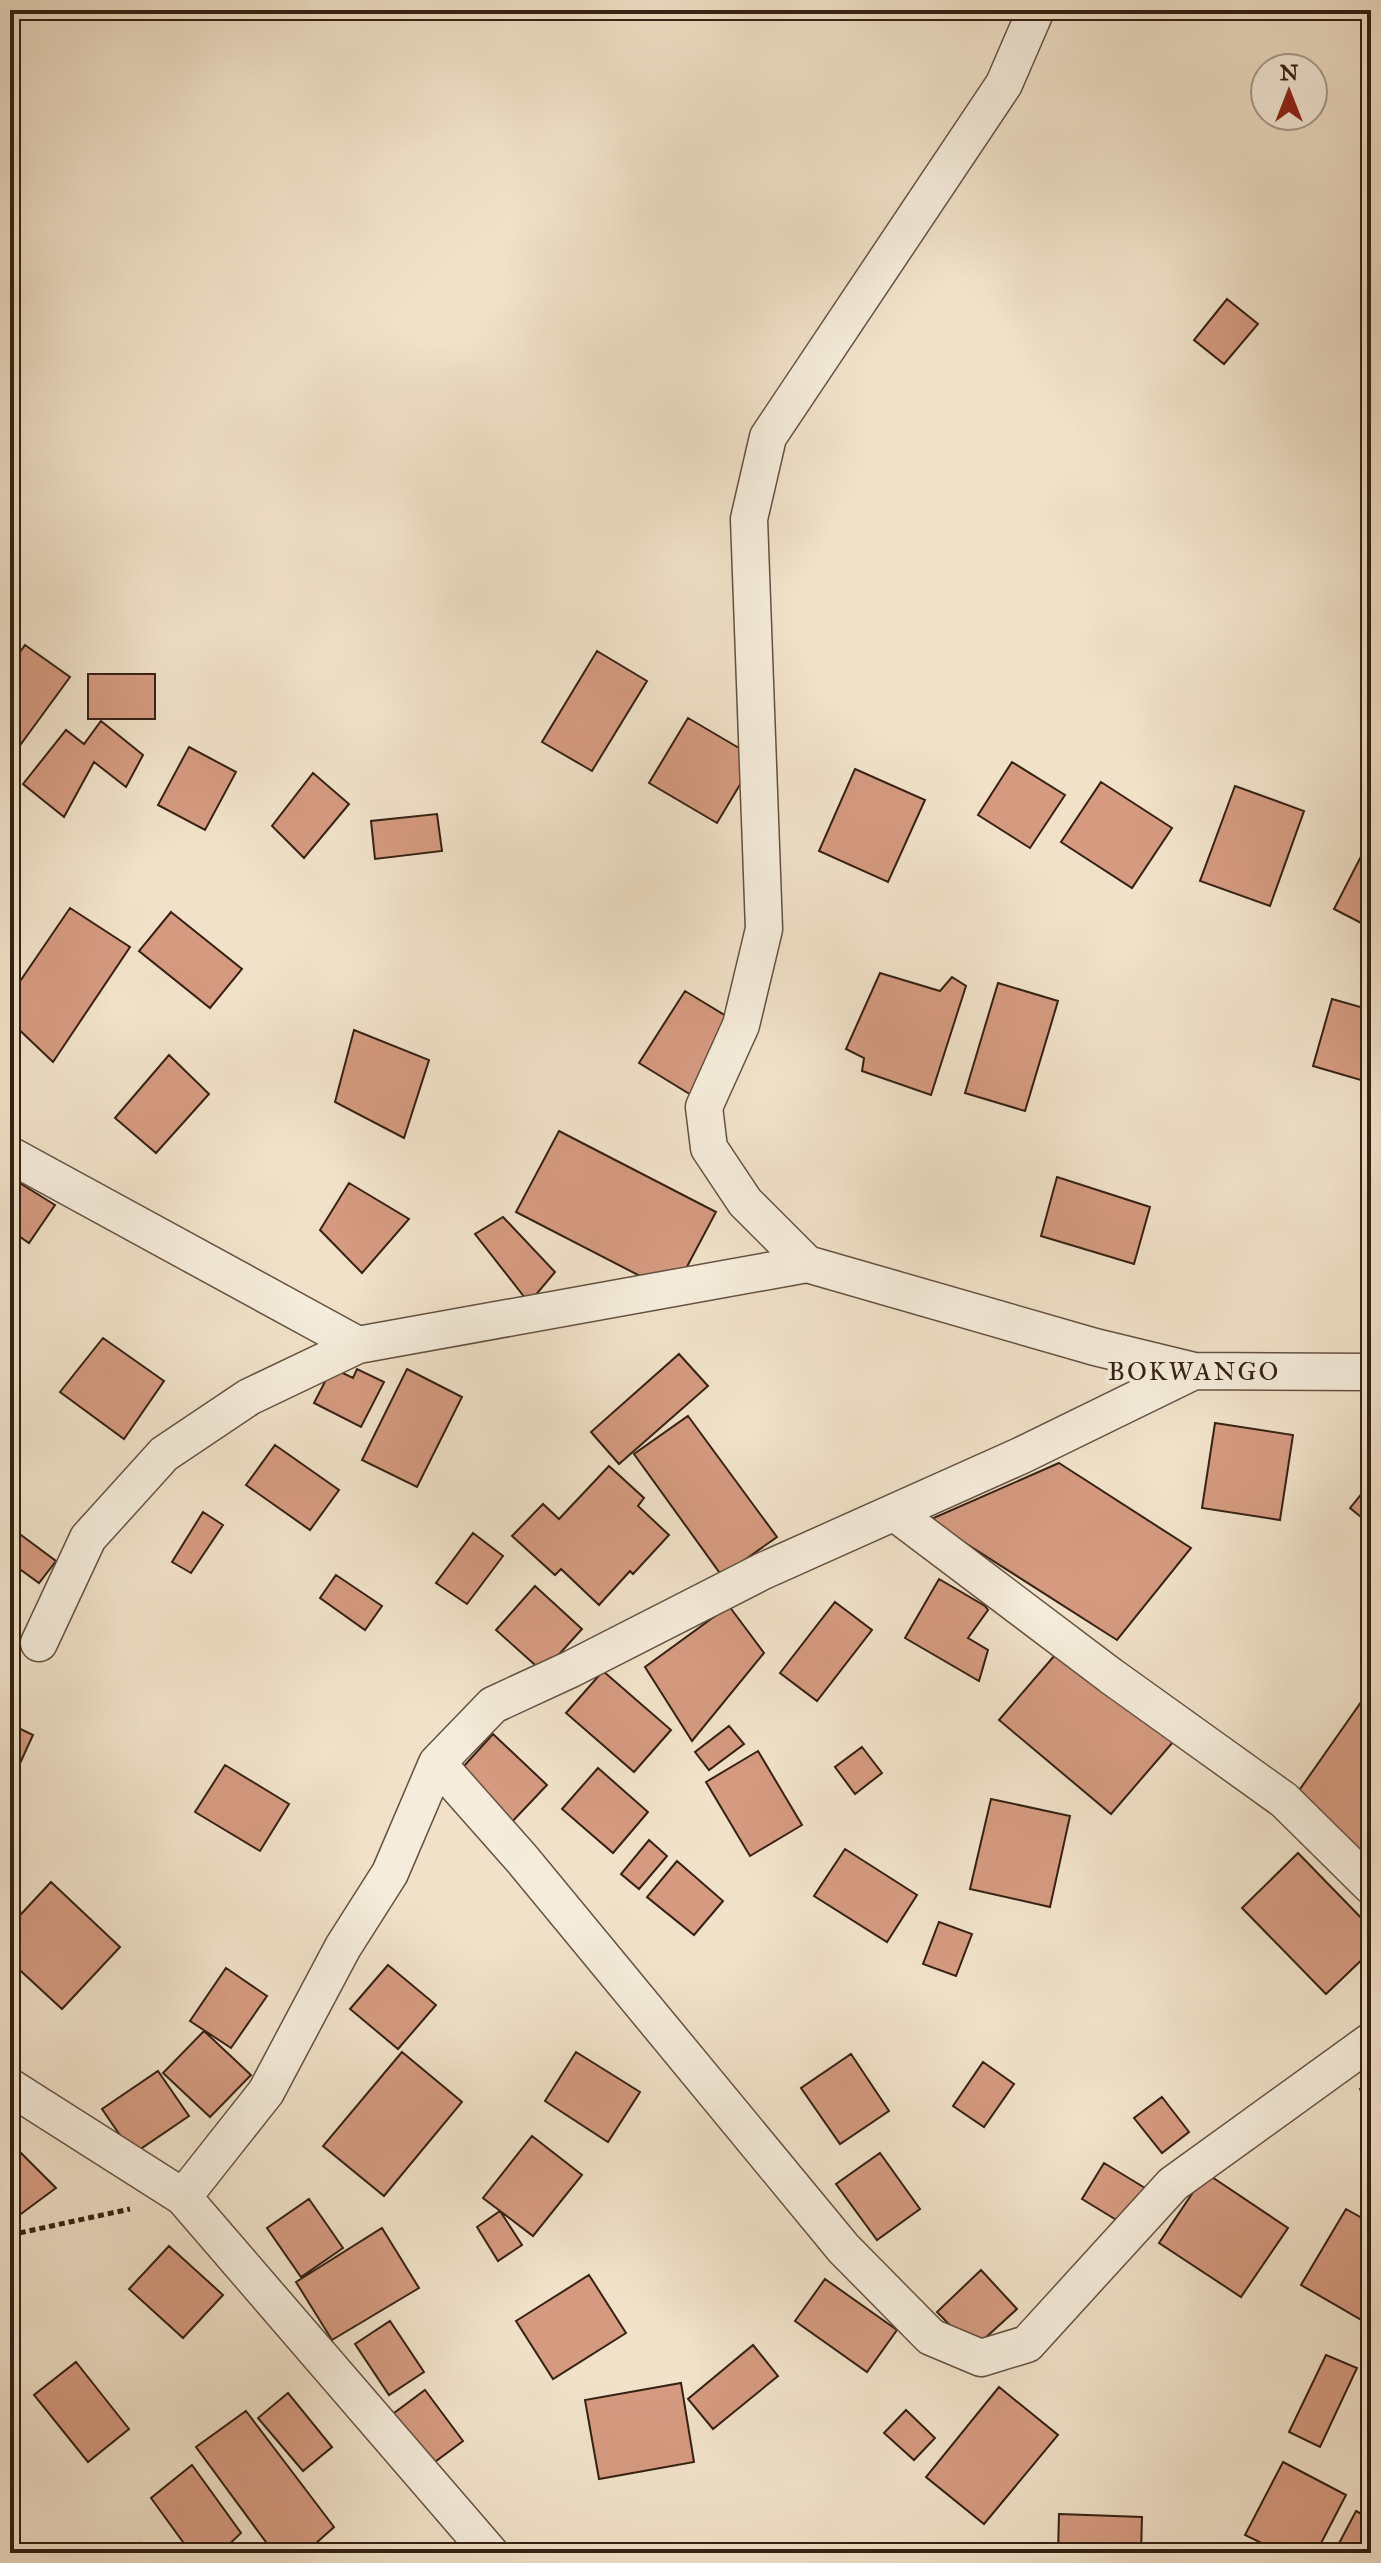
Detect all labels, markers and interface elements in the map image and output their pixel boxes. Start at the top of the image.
north arrow [1249,52,1329,132]
text: N [1280,59,1299,86]
district label: BOKWANGO [1108,1355,1280,1387]

